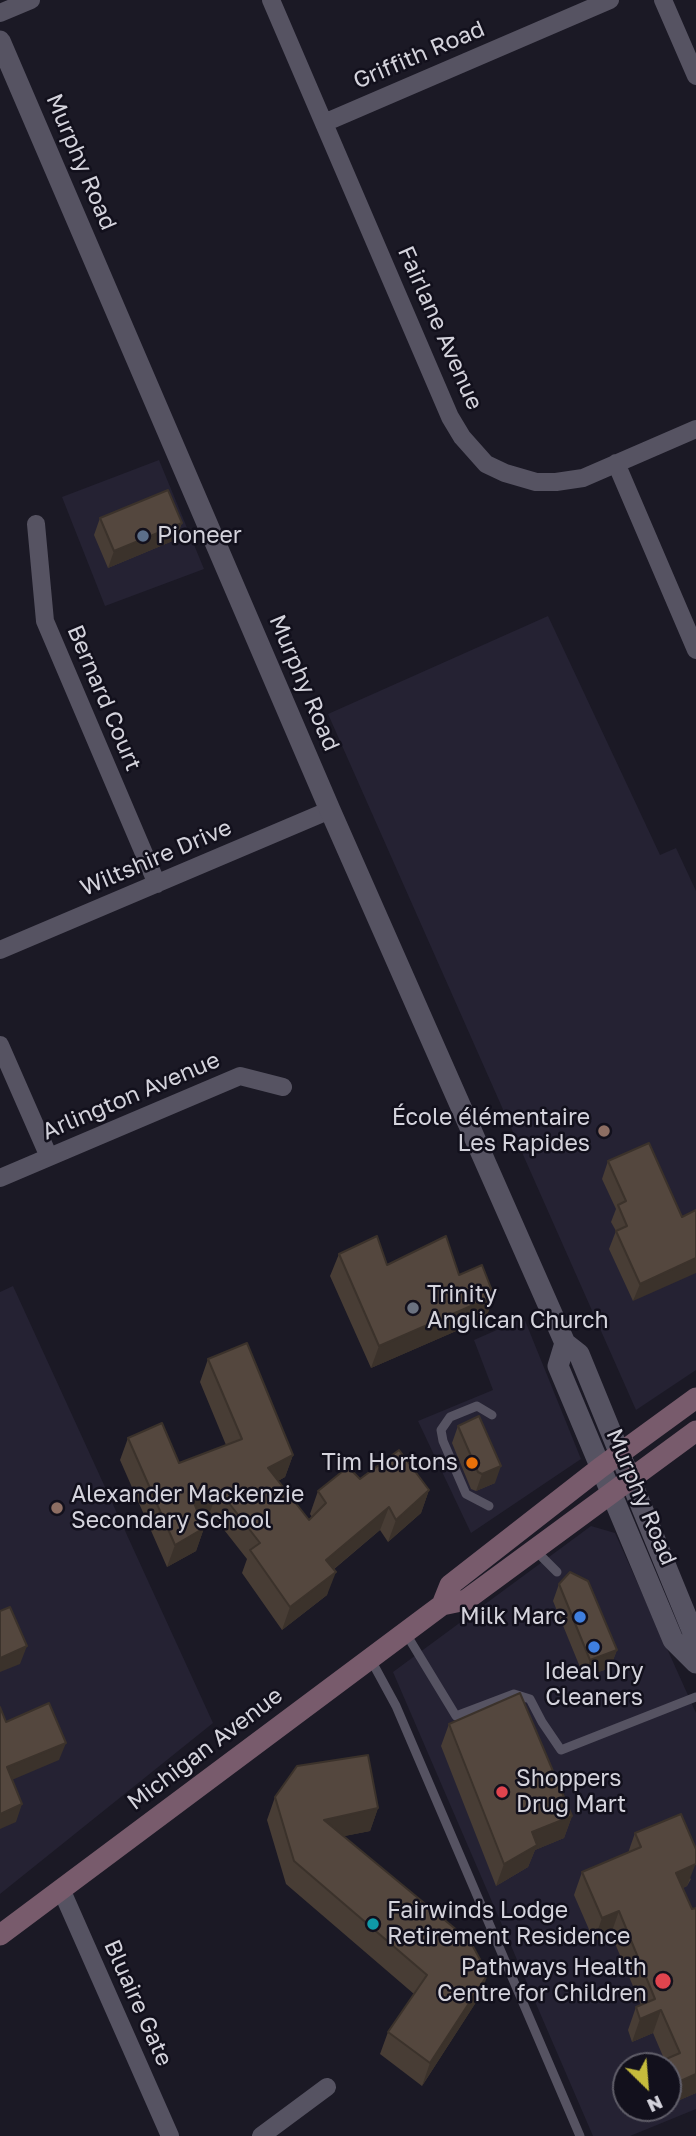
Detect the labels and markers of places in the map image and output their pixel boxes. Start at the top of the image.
place label: Pioneer [157,522,242,550]
marker: Pioneer [135,528,151,544]
place label: École élémentaire Les Rapides [392,1104,590,1158]
marker: École élémentaire Les Rapides [596,1123,612,1139]
place label: Trinity Anglican Church [427,1281,609,1335]
marker: Trinity Anglican Church [405,1300,421,1316]
place label: Tim Hortons [321,1449,458,1477]
marker: Tim Hortons [464,1455,480,1471]
place label: Alexander Mackenzie Secondary School [71,1481,304,1535]
marker: Alexander Mackenzie Secondary School [49,1500,65,1516]
place label: Milk Marc [460,1603,566,1631]
marker: Milk Marc [572,1609,588,1625]
marker: Ideal Dry Cleaners [586,1639,602,1655]
place label: Ideal Dry Cleaners [544,1658,644,1712]
place label: Shoppers Drug Mart [516,1765,626,1819]
marker: Shoppers Drug Mart [494,1784,510,1800]
place label: Fairwinds Lodge Retirement Residence [387,1897,630,1951]
marker: Fairwinds Lodge Retirement Residence [365,1916,381,1932]
place label: Pathways Health Centre for Children [437,1954,647,2008]
marker: Pathways Health Centre for Children [653,1971,673,1991]

